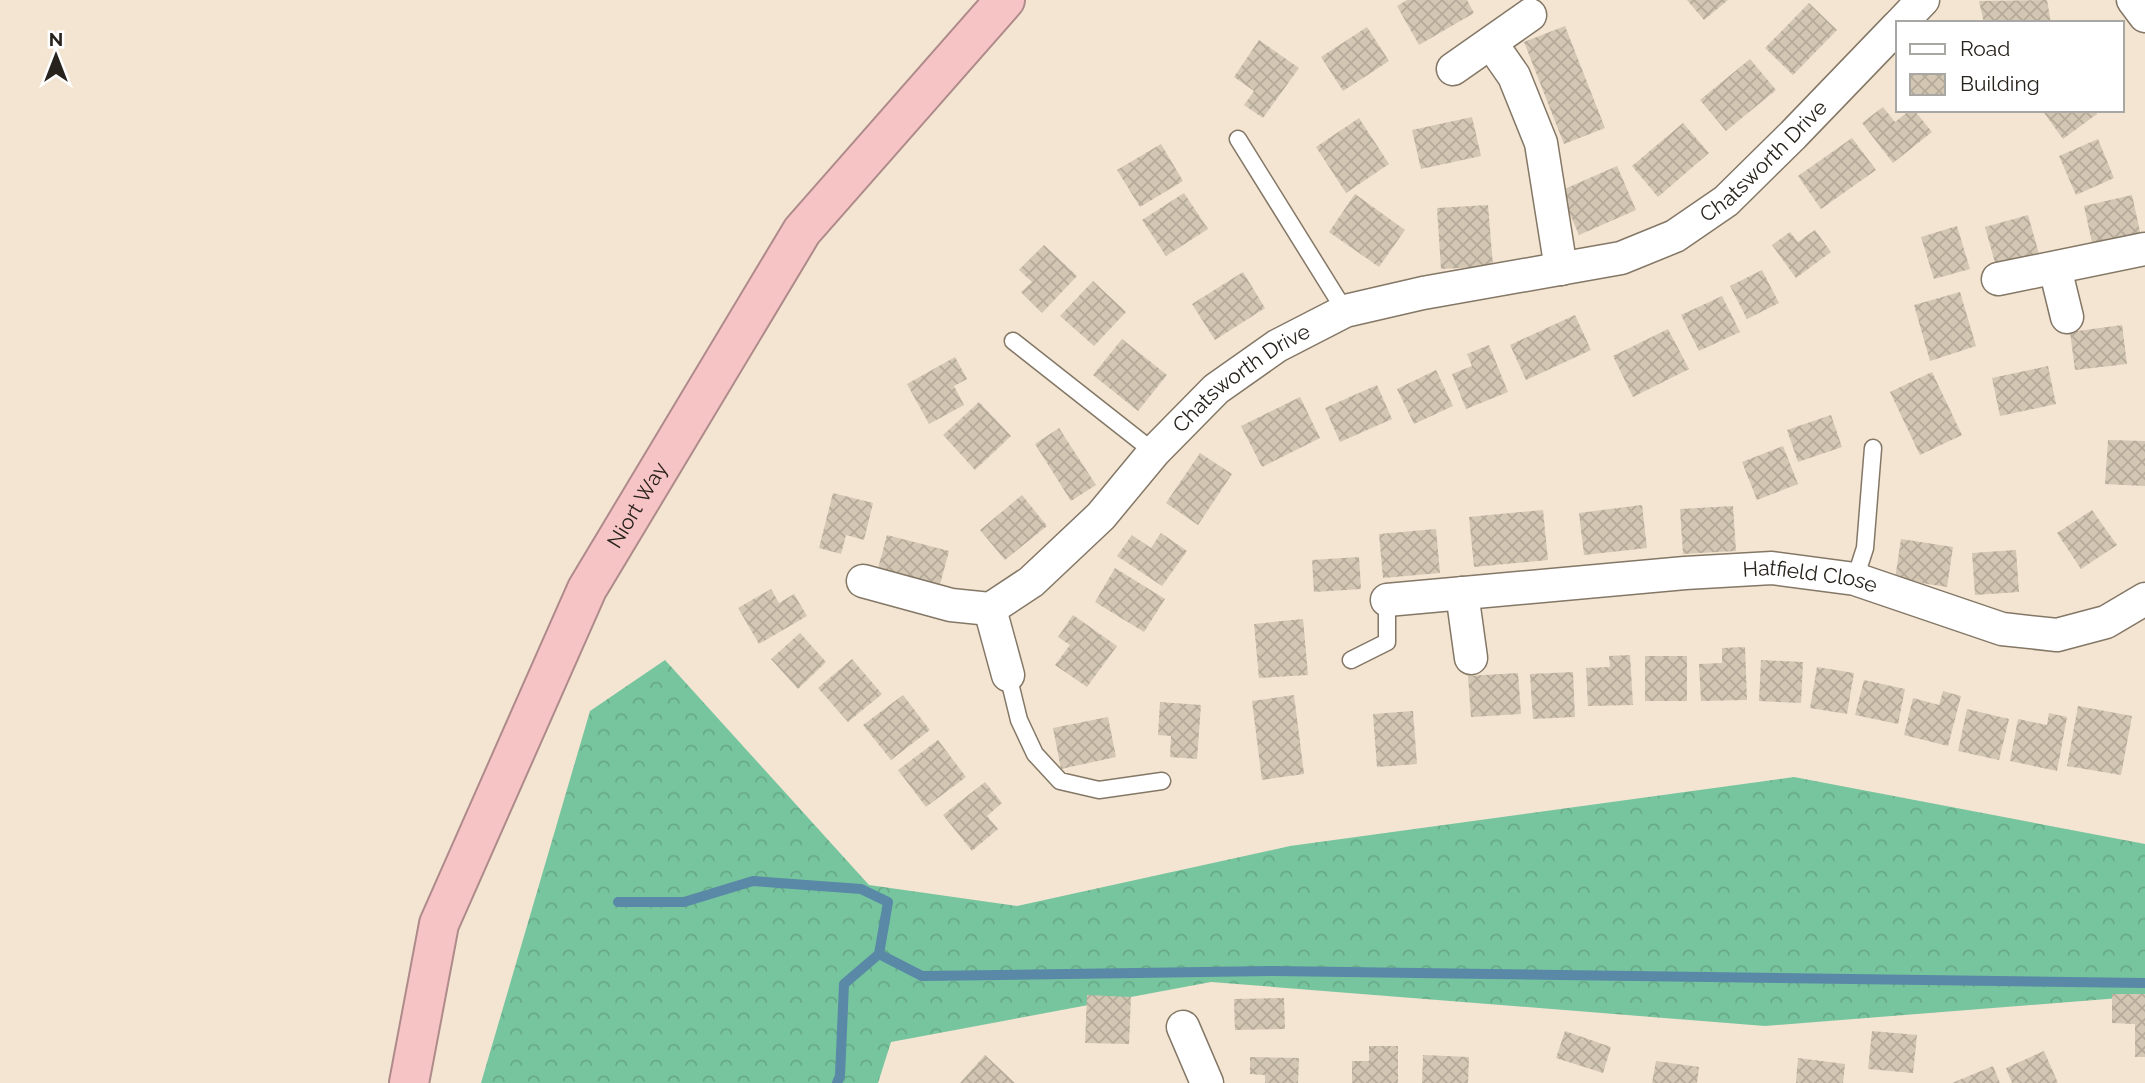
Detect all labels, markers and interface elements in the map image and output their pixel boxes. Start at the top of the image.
north arrow [21,21,91,91]
legend [1896,21,2124,112]
text: N [49,28,63,50]
text: Road [1960,36,2010,61]
text: Building [1960,71,2040,96]
street label: Chatsworth Drive [1695,95,1832,227]
street label: Chatsworth Drive [1167,318,1314,438]
street label: Niort Way [602,457,672,552]
street label: Hatfield Close [1742,555,1881,598]

